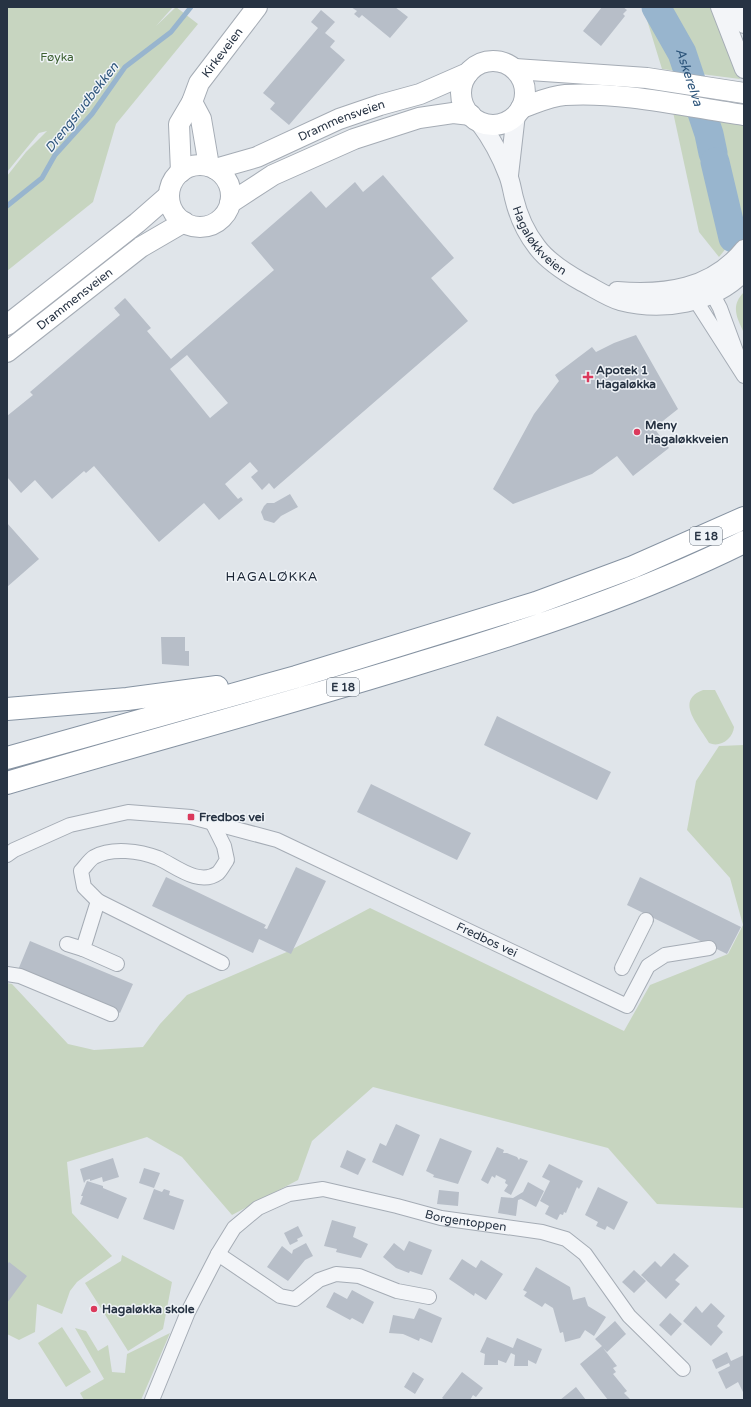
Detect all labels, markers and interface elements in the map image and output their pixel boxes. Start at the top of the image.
street label: Kirkeveien [199,25,246,80]
water label: Askerelva [672,46,706,109]
park label: Føyka [40,50,74,64]
water label: Drengsrudbekken [42,58,123,156]
street label: Drammensveien [296,97,386,144]
street label: Hagaløkkveien [510,204,569,278]
street label: Drammensveien [34,265,115,333]
place label: Apotek 1 Hagaløkka [596,363,656,392]
marker: Apotek 1 Hagaløkka [583,372,593,382]
place label: Meny Hagaløkkveien [645,418,729,447]
marker: Meny Hagaløkkveien [632,427,642,437]
road number: E 18 [690,527,722,545]
district label: HAGALØKKA [226,569,318,585]
road number: E 18 [327,678,359,696]
place label: Fredbos vei [199,810,265,824]
marker: Fredbos vei [186,812,196,822]
street label: Fredbos vei [454,919,520,960]
street label: Borgentoppen [423,1207,508,1234]
place label: Hagaløkka skole [102,1302,195,1317]
marker: Hagaløkka skole [89,1304,99,1314]

